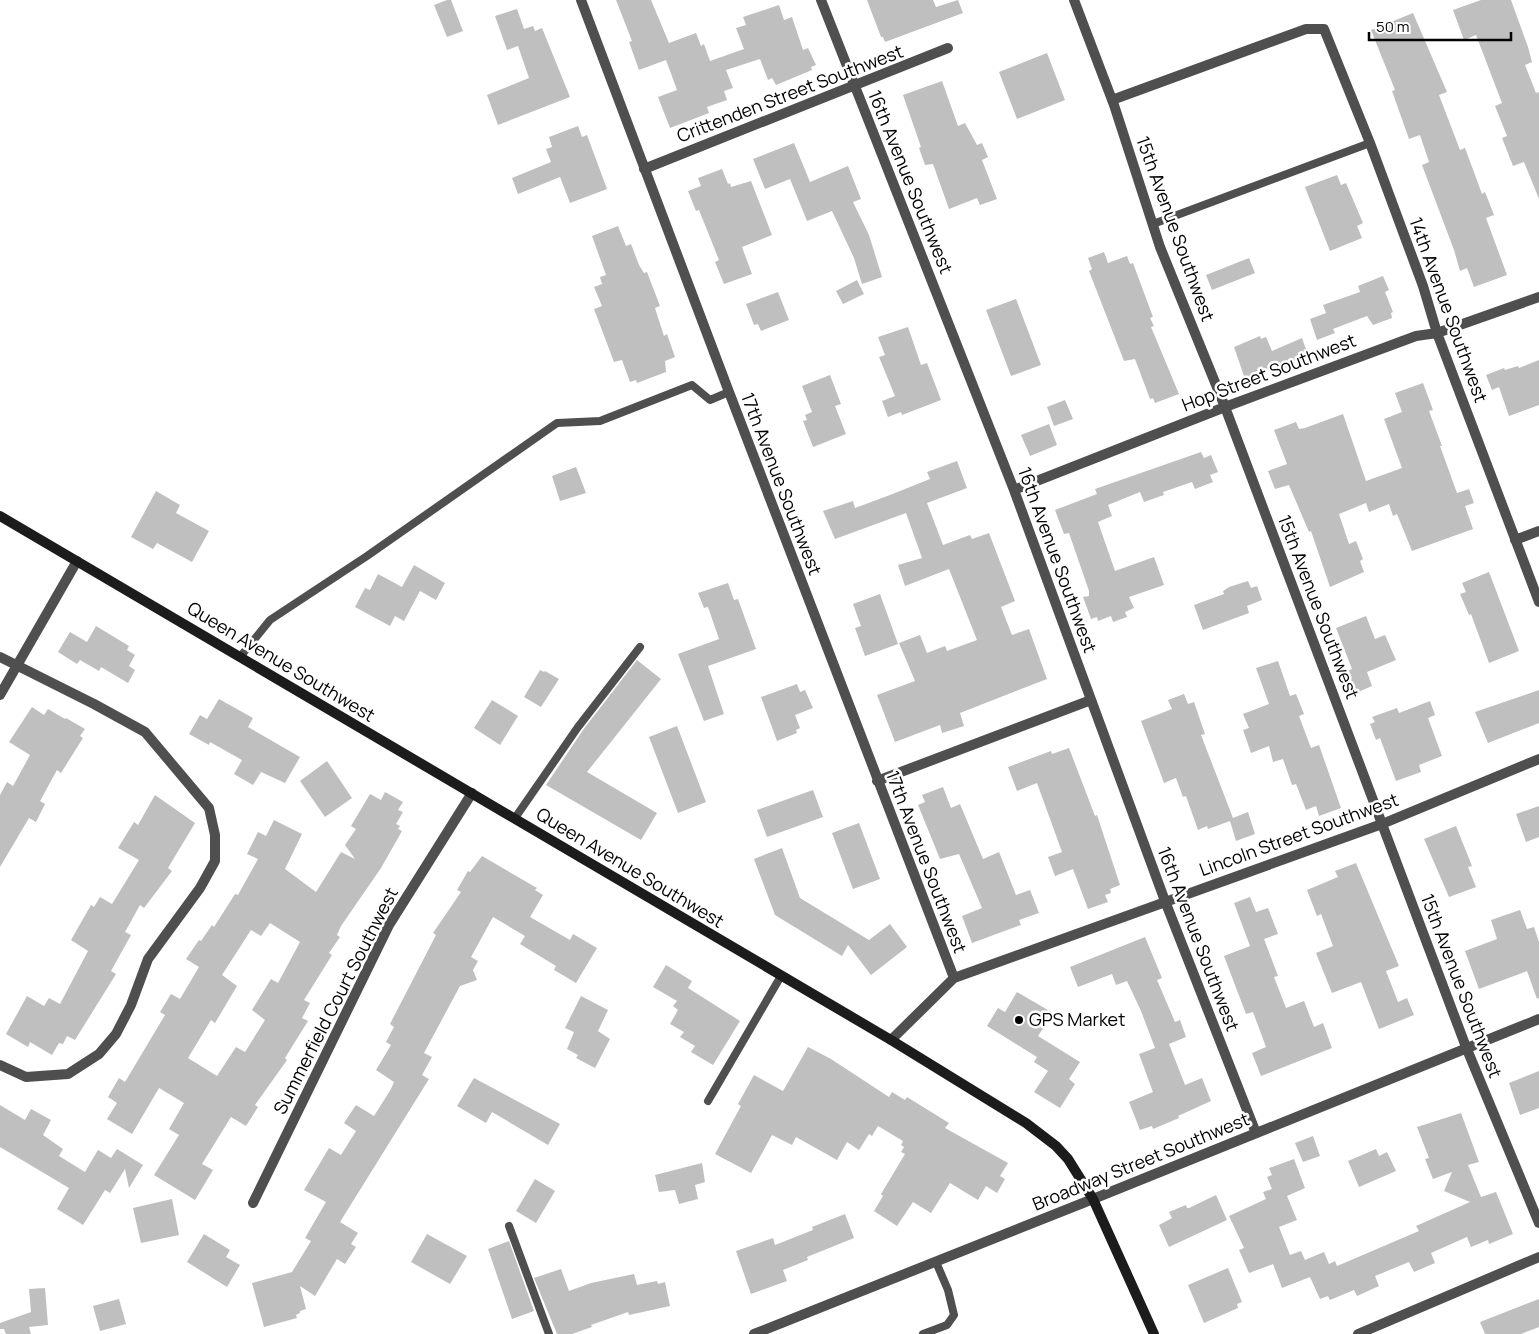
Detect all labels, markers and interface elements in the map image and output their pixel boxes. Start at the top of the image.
scale bar [1369,10,1512,42]
text: 50 m [1376,16,1410,37]
street label: Crittenden Street Southwest [673,39,906,147]
street label: 16th Avenue Southwest [863,86,959,277]
street label: 15th Avenue Southwest [1131,133,1221,324]
street label: 14th Avenue Southwest [1404,214,1494,406]
street label: Hop Street Southwest [1178,328,1359,416]
street label: 17th Avenue Southwest [736,389,828,578]
street label: 16th Avenue Southwest [1013,464,1103,656]
street label: 15th Avenue Southwest [1273,511,1365,702]
street label: Queen Avenue Southwest [183,595,380,727]
street label: 17th Avenue Southwest [881,767,973,956]
street label: Lincoln Street Southwest [1196,787,1402,881]
street label: Queen Avenue Southwest [532,801,729,933]
street label: 16th Avenue Southwest [1153,843,1245,1034]
street label: Summerfield Court Southwest [267,883,403,1118]
street label: 15th Avenue Southwest [1416,890,1508,1081]
place label: GPS Market [1029,1007,1125,1031]
marker: GPS Market [1013,1014,1025,1026]
street label: Broadway Street Southwest [1029,1107,1253,1216]

